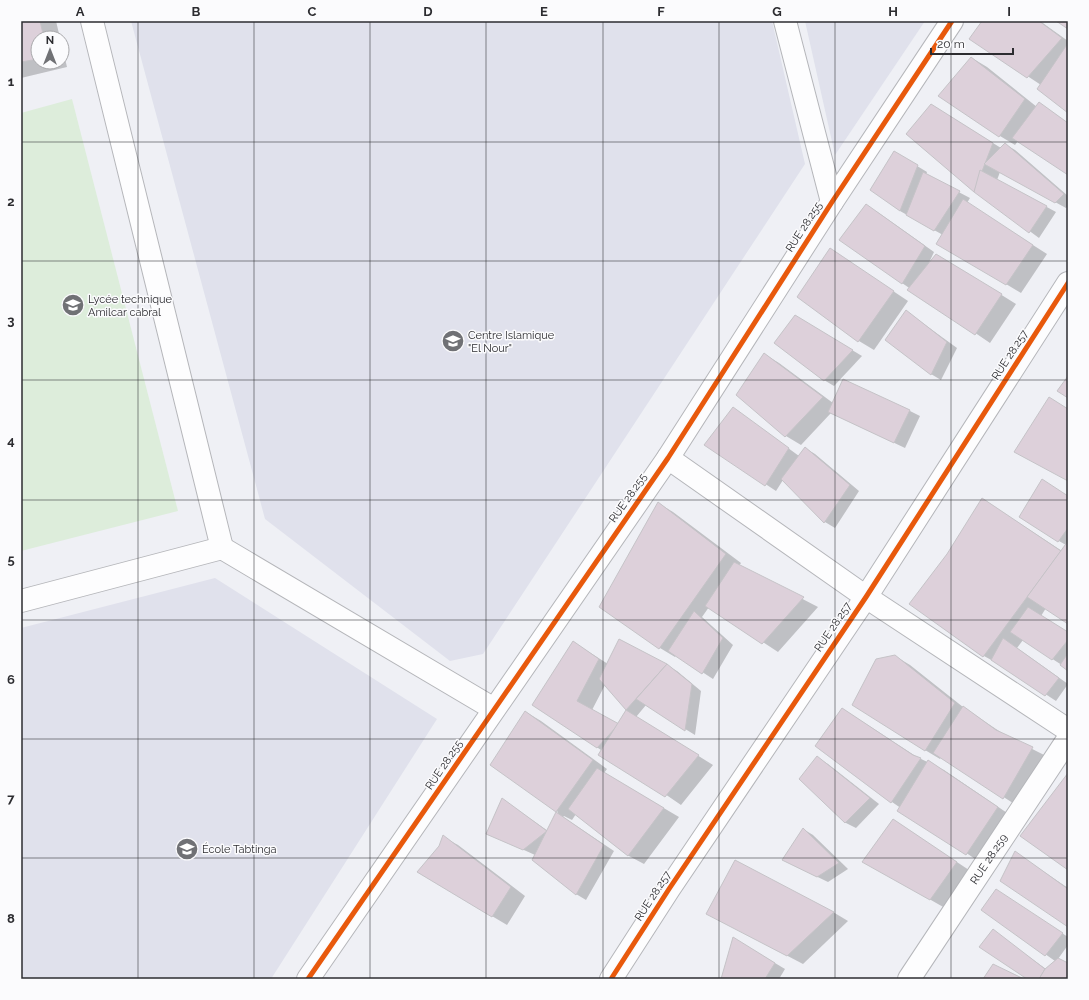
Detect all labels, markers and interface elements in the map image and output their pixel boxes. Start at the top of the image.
text: A [76,4,85,19]
text: B [192,4,201,19]
text: C [308,4,317,19]
text: D [423,4,433,19]
text: E [540,4,548,19]
text: F [657,4,665,19]
text: G [772,4,782,19]
text: H [888,4,898,19]
text: I [1007,4,1011,19]
north arrow [30,30,70,70]
scale bar [931,30,1013,56]
text: N [46,34,54,47]
text: 20 m [937,37,965,51]
text: 1 [8,74,15,89]
text: 2 [7,194,15,209]
street label: RUE 28.255 [783,200,825,254]
school or university icon: Lycée technique Amilcar cabral [60,292,86,318]
place label: Lycée technique Amilcar cabral [88,293,173,319]
text: 3 [7,313,15,328]
school or university icon: Centre Islamique "El Nour" [440,328,466,354]
street label: RUE 28.257 [989,328,1031,382]
place label: Centre Islamique "El Nour" [468,329,555,355]
text: 4 [7,433,15,448]
street label: RUE 28.255 [606,471,650,525]
text: 5 [7,552,15,567]
street label: RUE 28.257 [812,600,854,654]
text: 6 [7,672,15,687]
street label: RUE 28.255 [423,738,465,792]
text: 7 [7,791,15,806]
street label: RUE 28.259 [967,831,1010,887]
school or university icon: École Tabtinga [174,836,200,862]
place label: École Tabtinga [202,842,277,856]
street label: RUE 28.257 [632,869,674,923]
text: 8 [7,911,15,926]

